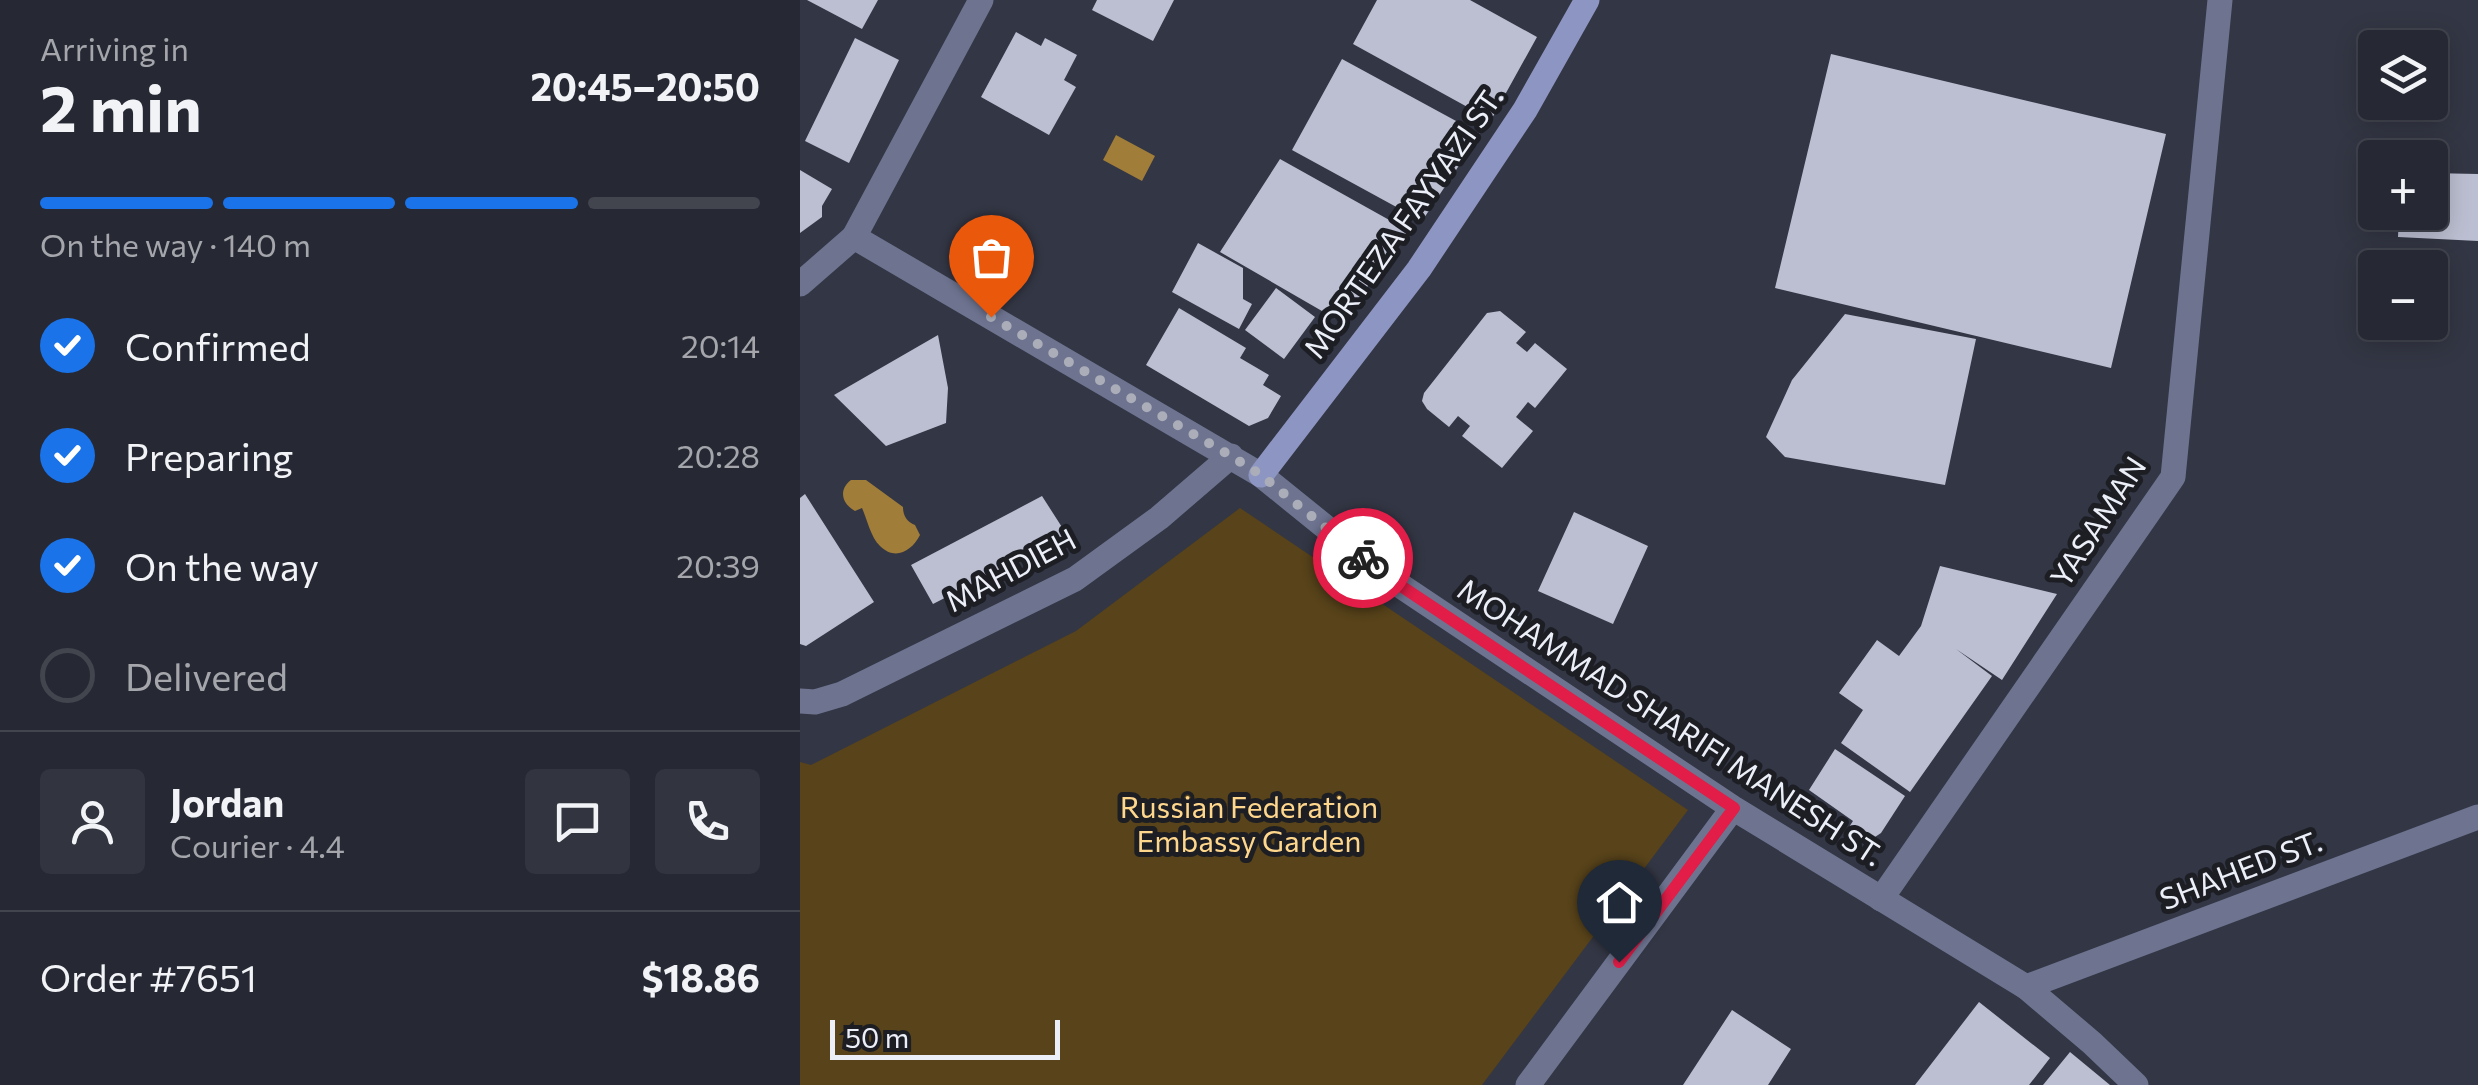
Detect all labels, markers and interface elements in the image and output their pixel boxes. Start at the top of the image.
text: Arriving in [40,28,189,68]
map controls [2358,30,2448,340]
button: layers [2358,30,2448,120]
text: 20:45–20:50 [530,62,760,109]
text: 2 min [40,66,202,145]
street label: MORTEZA FAYYAZI ST. [1294,79,1510,364]
button: + [2358,140,2448,230]
pin [949,215,1034,318]
text: On the way · 140 m [40,224,311,264]
icon: bag [964,230,1019,285]
button: − [2358,250,2448,340]
icon: check [40,318,95,373]
text: Confirmed [125,322,311,369]
text: 20:14 [681,325,760,365]
icon: check [40,428,95,483]
text: Preparing [125,432,293,479]
text: 20:28 [677,435,760,475]
street label: YASAMAN [2041,449,2153,593]
courier [1313,508,1413,608]
street label: MAHDIEH [938,519,1082,619]
icon: bike [1336,531,1391,586]
icon: check [40,538,95,593]
text: On the way [125,542,319,589]
text: 20:39 [676,545,760,585]
street label: MOHAMMAD SHARIFI MANESH ST. [1452,569,1891,872]
text: Delivered [125,652,288,699]
button: person [40,769,145,874]
button: chat [525,769,630,874]
button: phone [655,769,760,874]
text: Jordan [170,778,284,825]
park label: Russian Federation Embassy Garden [1120,787,1378,858]
street label: SHAHED ST. [2154,821,2326,916]
text: Courier · 4.4 [170,825,345,865]
pin [1577,860,1662,963]
icon: home [1592,875,1647,930]
text: Order #7651 [40,953,257,1000]
text: $18.86 [642,953,760,1000]
scale bar [830,1015,1060,1060]
text: 50 m [845,1020,909,1054]

